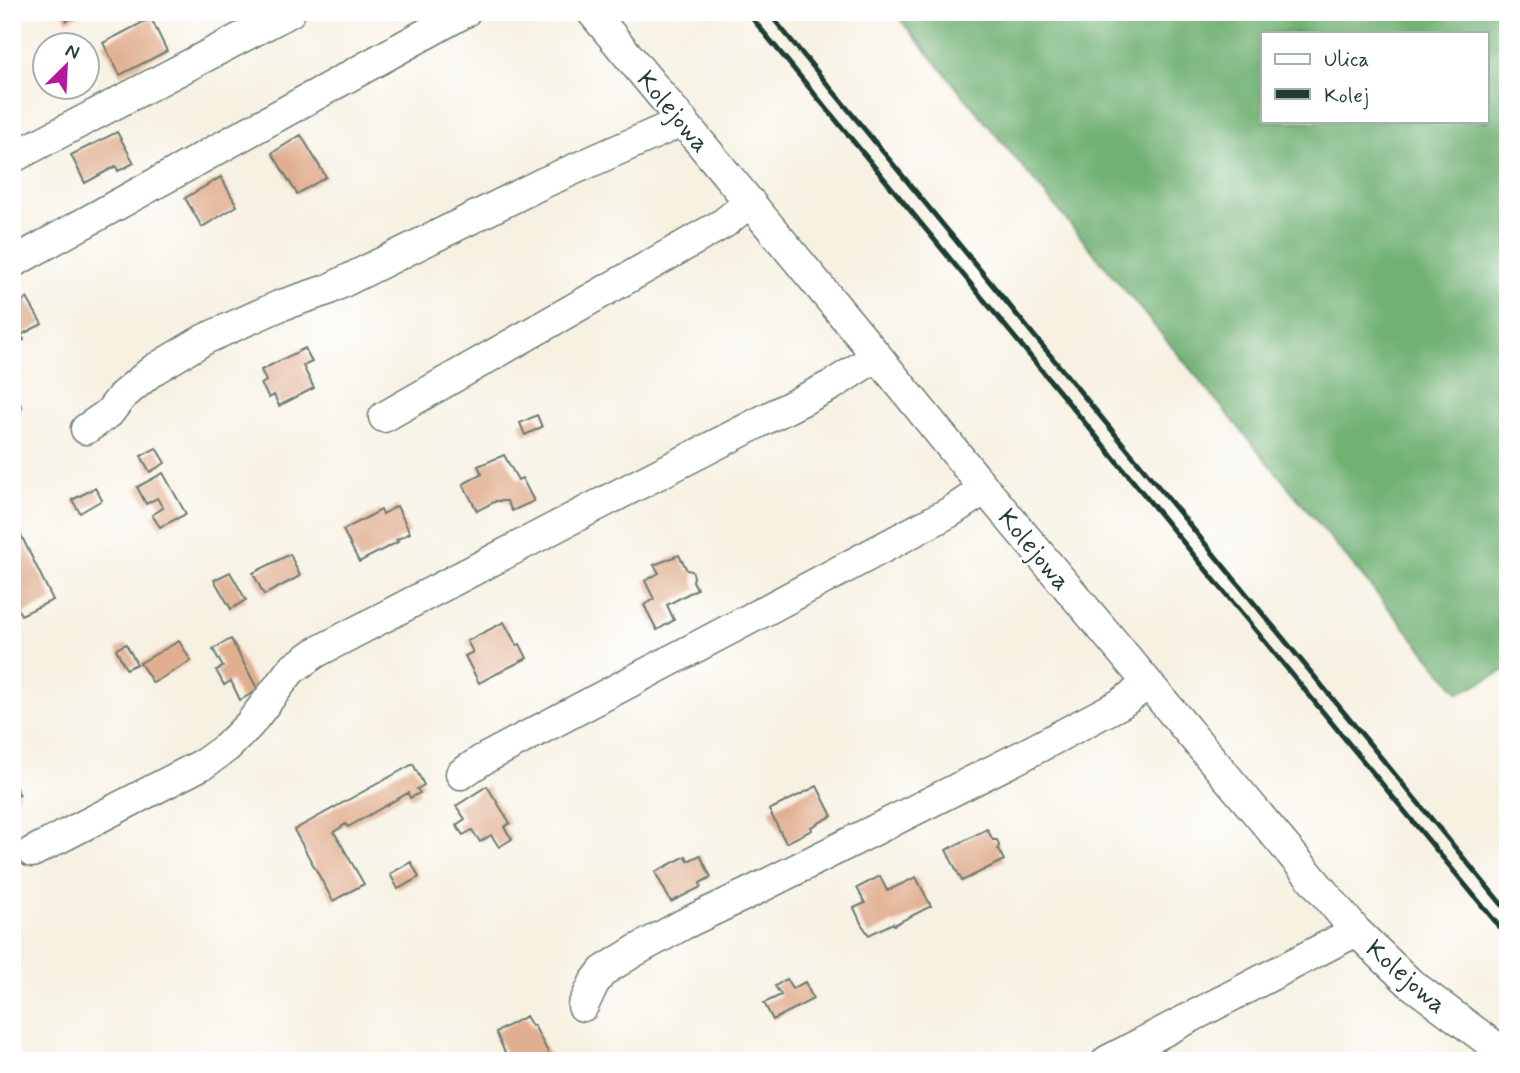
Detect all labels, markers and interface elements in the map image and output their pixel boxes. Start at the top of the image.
north arrow [32,32,102,102]
legend [1261,32,1488,122]
text: N [61,38,83,66]
text: Ulica [1324,46,1369,74]
street label: Kolejowa [628,64,717,160]
text: Kolej [1324,82,1369,110]
street label: Kolejowa [989,502,1078,598]
street label: Kolejowa [1358,933,1453,1022]

